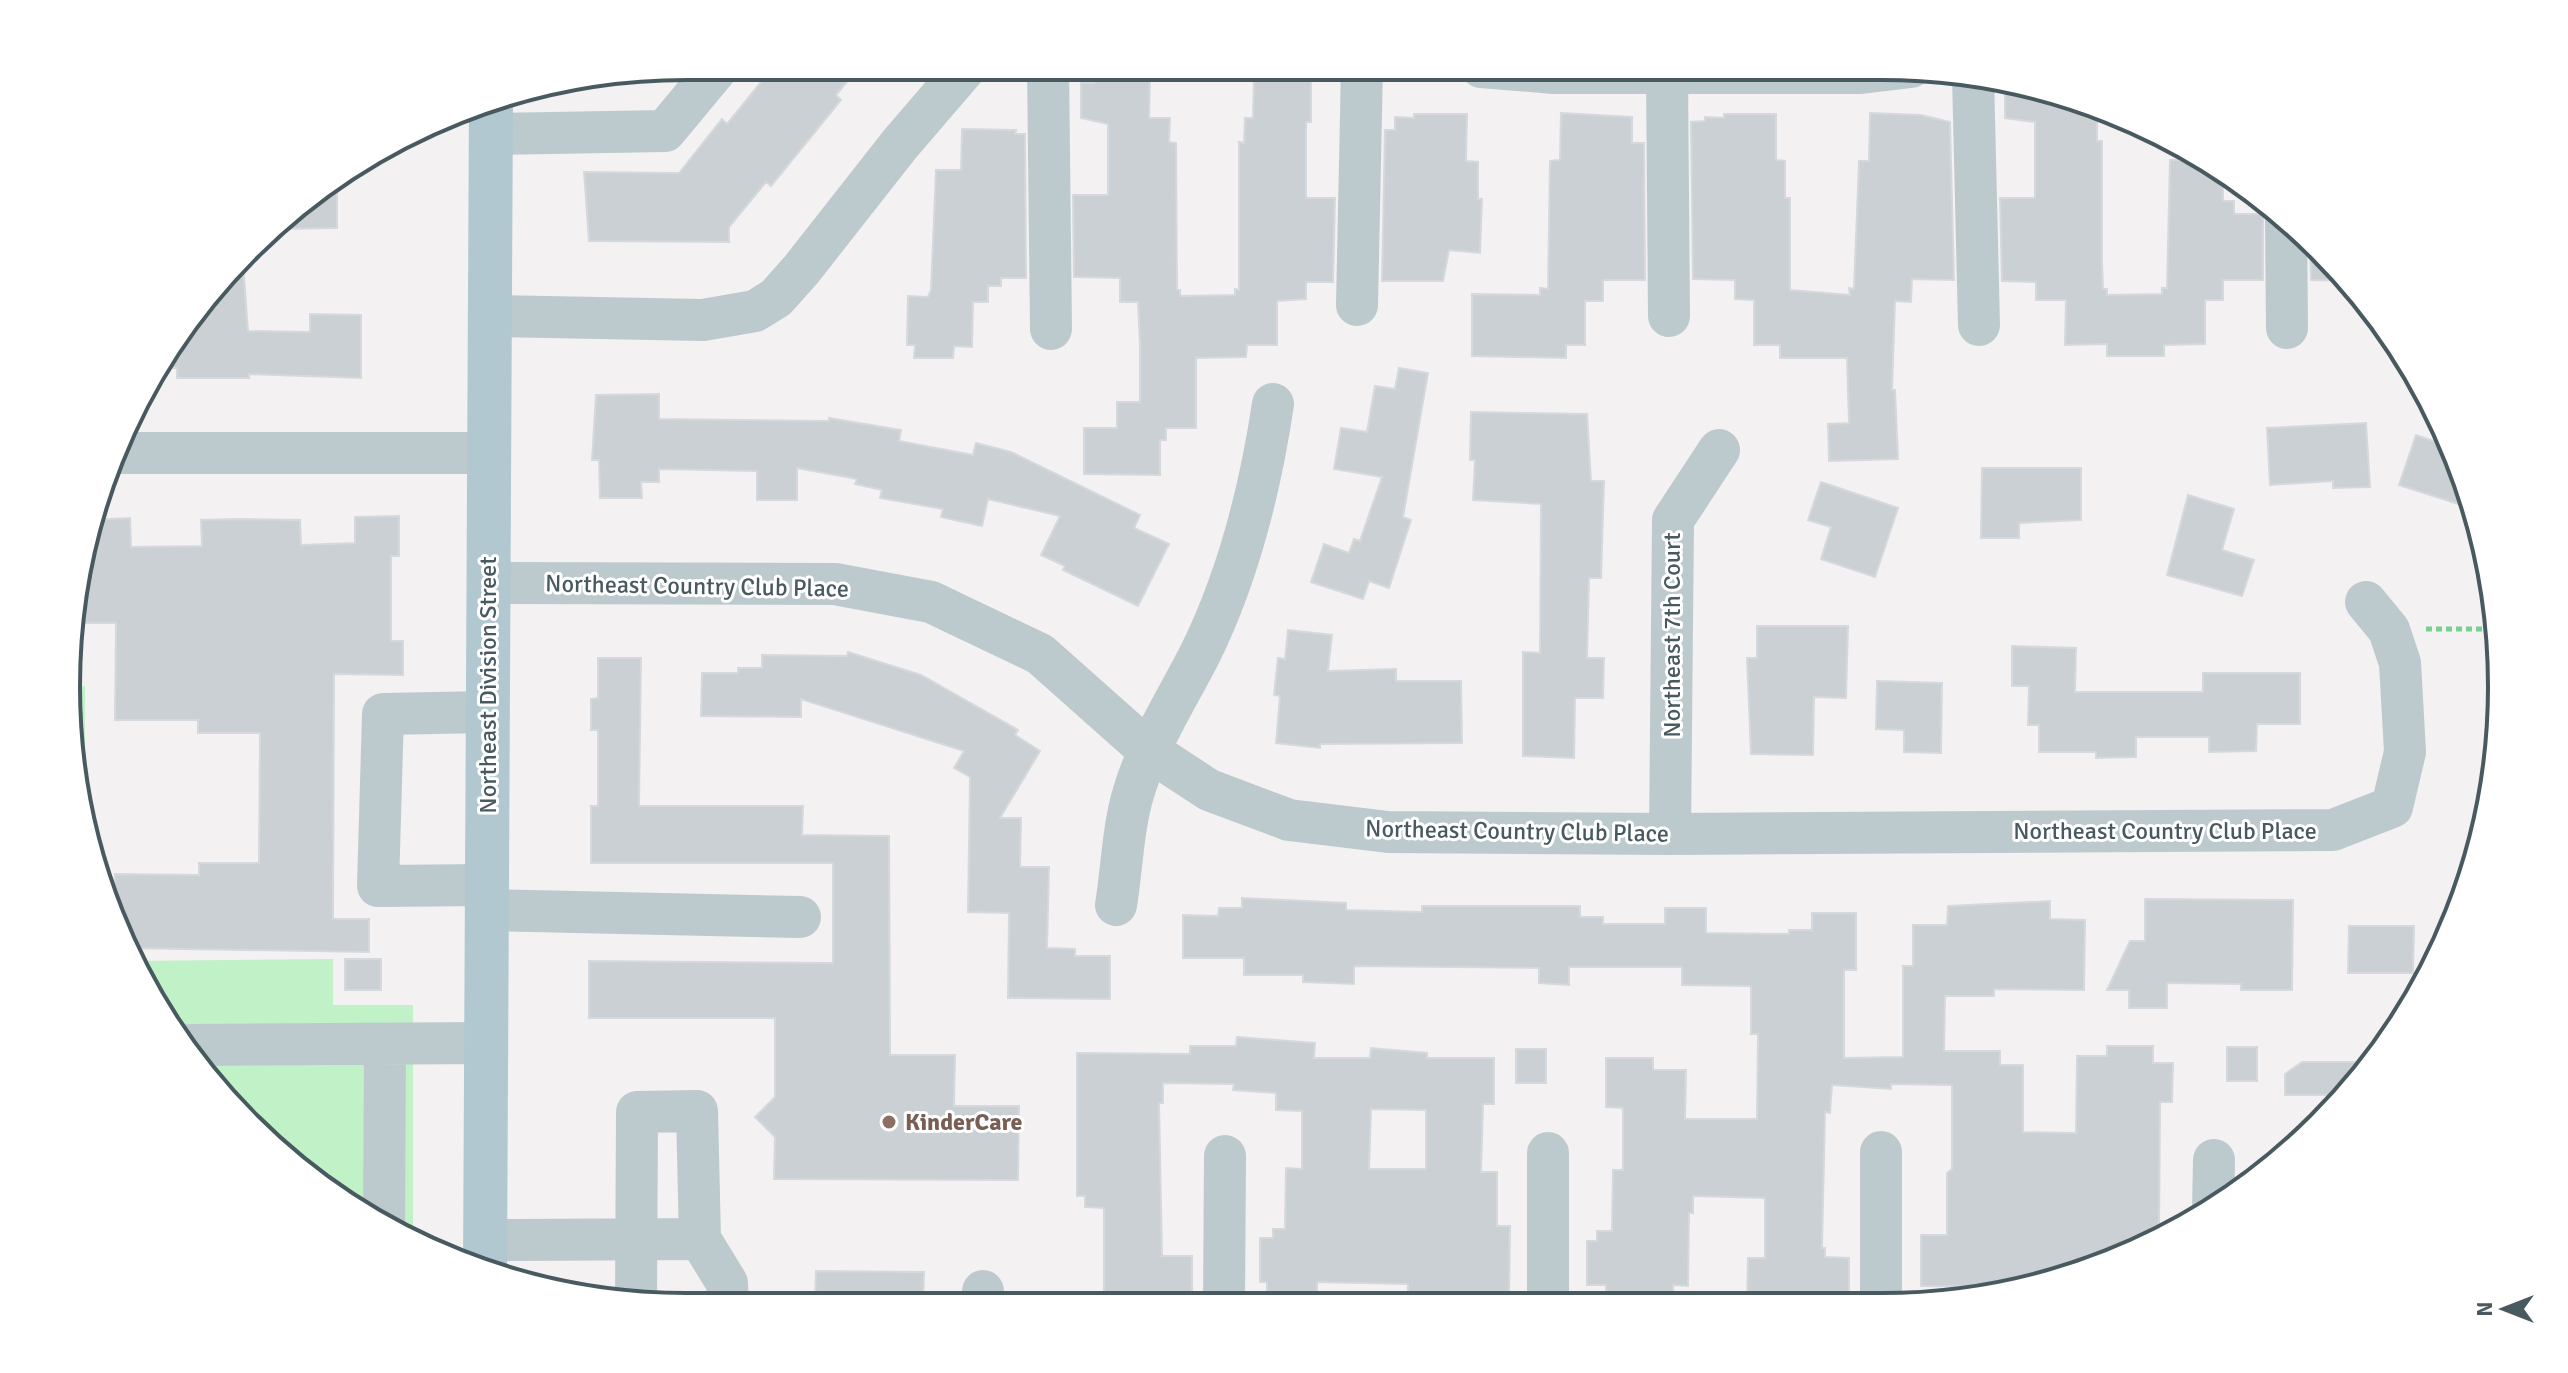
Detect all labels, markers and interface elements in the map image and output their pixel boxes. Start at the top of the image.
street label: Northeast 7th Court [1657,532,1687,738]
street label: Northeast Division Street [473,556,503,814]
street label: Northeast Country Club Place [545,568,849,604]
street label: Northeast Country Club Place [1365,813,1669,849]
street label: Northeast Country Club Place [2013,816,2317,846]
place label: KinderCare [905,1107,1023,1137]
marker: KinderCare [880,1113,898,1131]
north arrow [2464,1269,2544,1349]
text: N [2471,1301,2498,1317]

